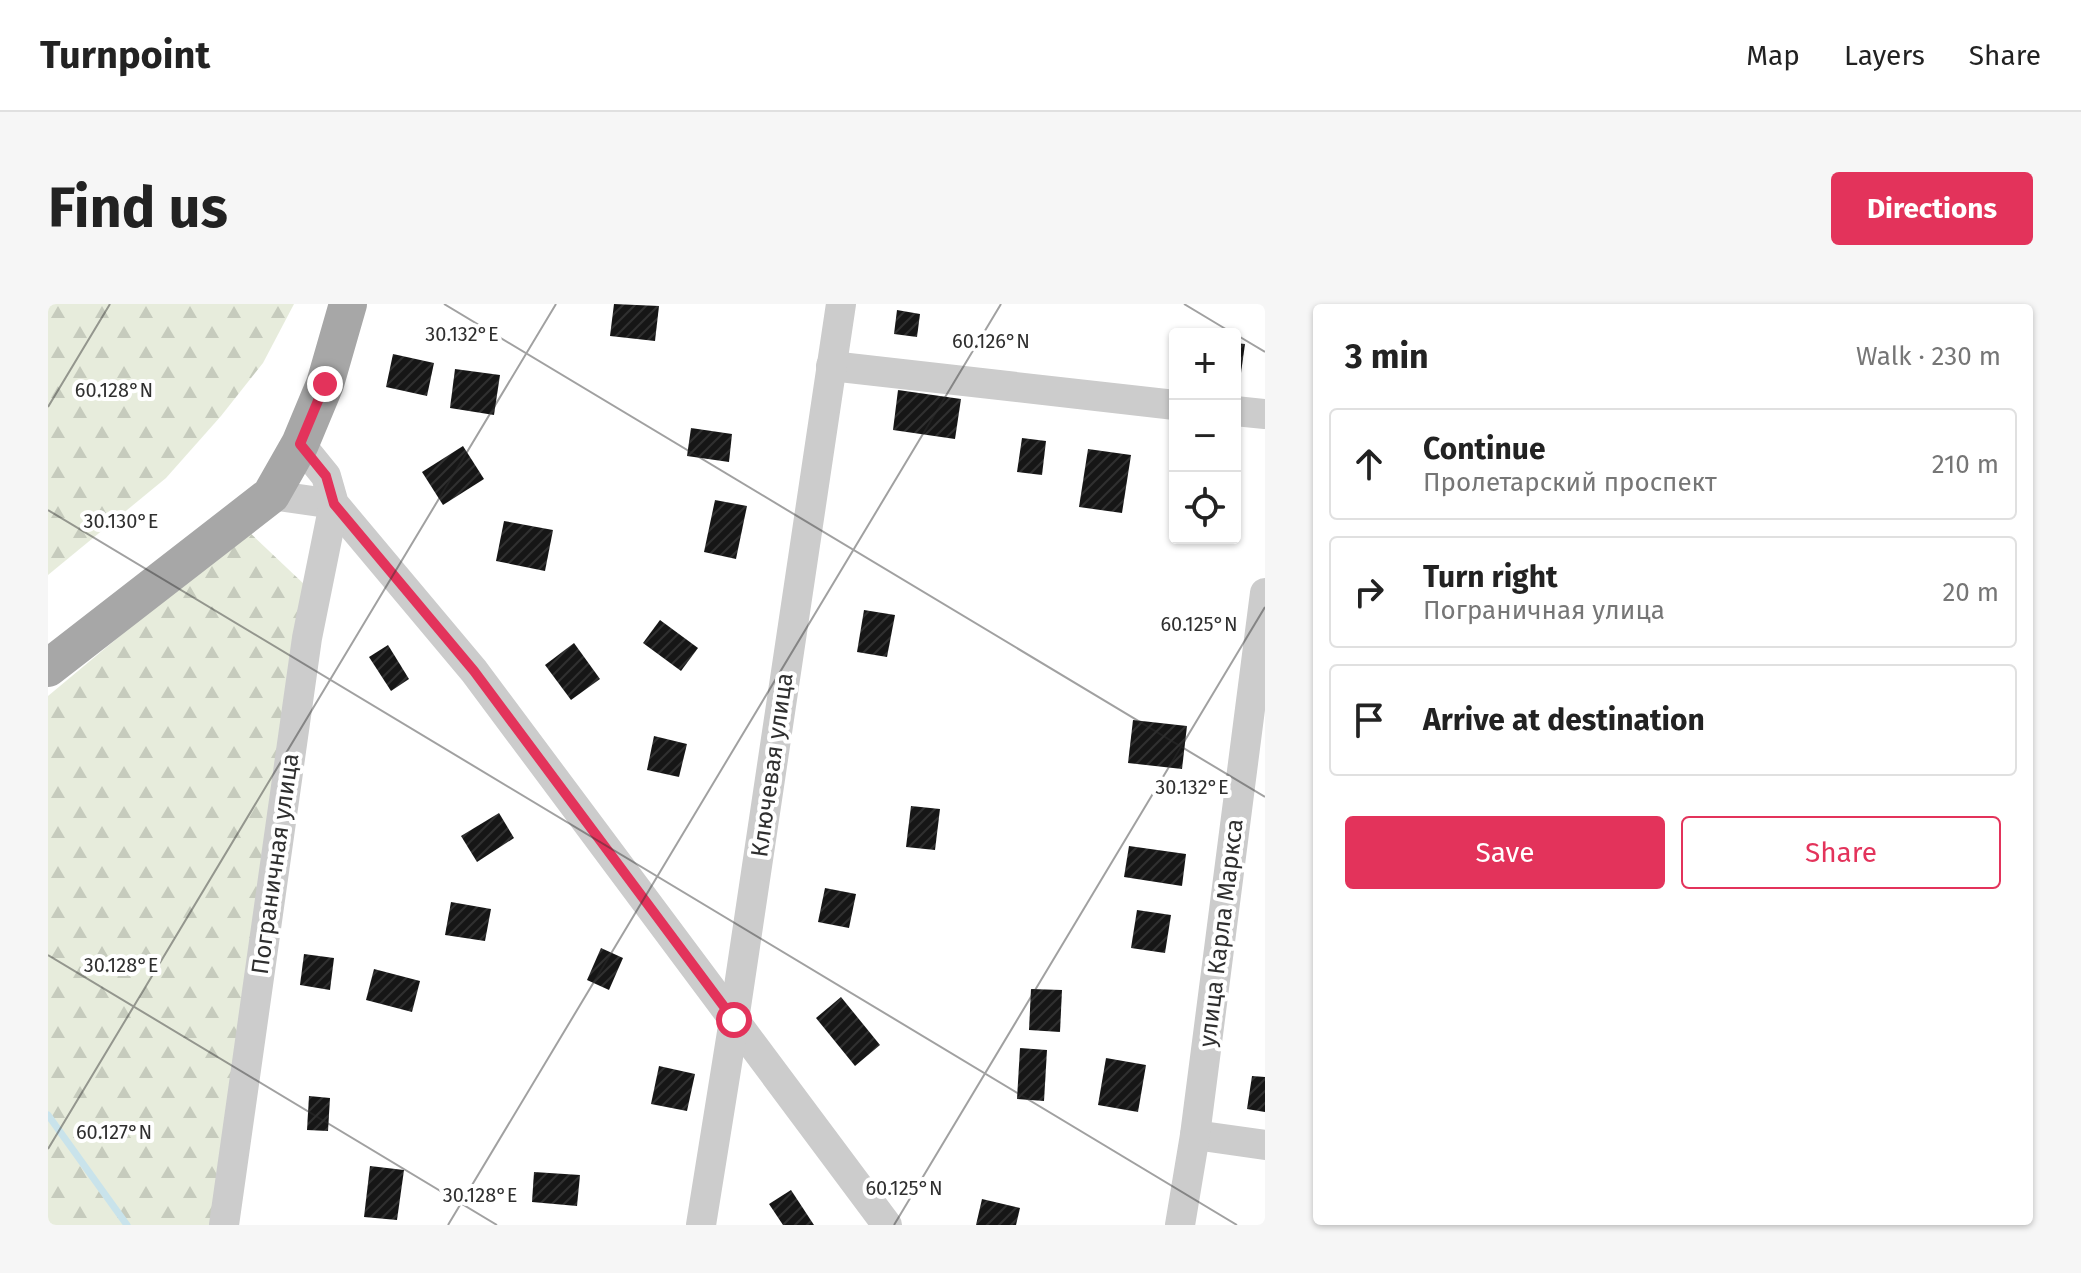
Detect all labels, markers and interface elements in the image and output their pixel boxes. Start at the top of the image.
text: Turnpoint [40,32,210,78]
text: Map [1746,39,1800,72]
text: Layers [1844,39,1925,72]
text: Share [1969,39,2041,72]
button: Directions [1831,172,2033,245]
text: Find us [48,175,228,242]
text: 30.132°E [425,322,499,346]
map controls [1169,328,1241,544]
button: + [1169,328,1241,400]
text: 60.126°N [952,329,1030,353]
text: 3 min [1345,336,1429,377]
text: Walk · 230 m [1856,341,2001,372]
route end [307,366,343,402]
text: 60.128°N [75,378,153,402]
button: − [1169,400,1241,472]
text: Continue [1423,431,1546,467]
icon: ahead [1347,442,1391,486]
text: 210 m [1932,449,1999,480]
text: Пролетарский проспект [1423,467,1717,498]
button: locate [1169,472,1241,544]
text: 30.130°E [84,509,158,533]
text: Turn right [1423,559,1558,595]
icon: right [1347,570,1391,614]
text: 20 m [1942,577,1999,608]
text: Пограничная улица [1423,595,1665,626]
text: 60.125°N [1160,612,1238,636]
street label: Ключевая улица [745,671,799,859]
icon: arrive [1347,698,1391,742]
text: Arrive at destination [1423,702,1705,738]
street label: Пограничная улица [246,752,304,976]
text: 30.132°E [1155,775,1229,799]
button: Save [1345,816,1665,889]
button: Share [1681,816,2001,889]
street label: улица Карла Маркса [1193,817,1249,1049]
text: 30.128°E [84,953,158,977]
route start [716,1002,752,1038]
text: 60.127°N [76,1120,152,1144]
text: 60.125°N [865,1176,943,1200]
text: 30.128°E [443,1183,517,1207]

